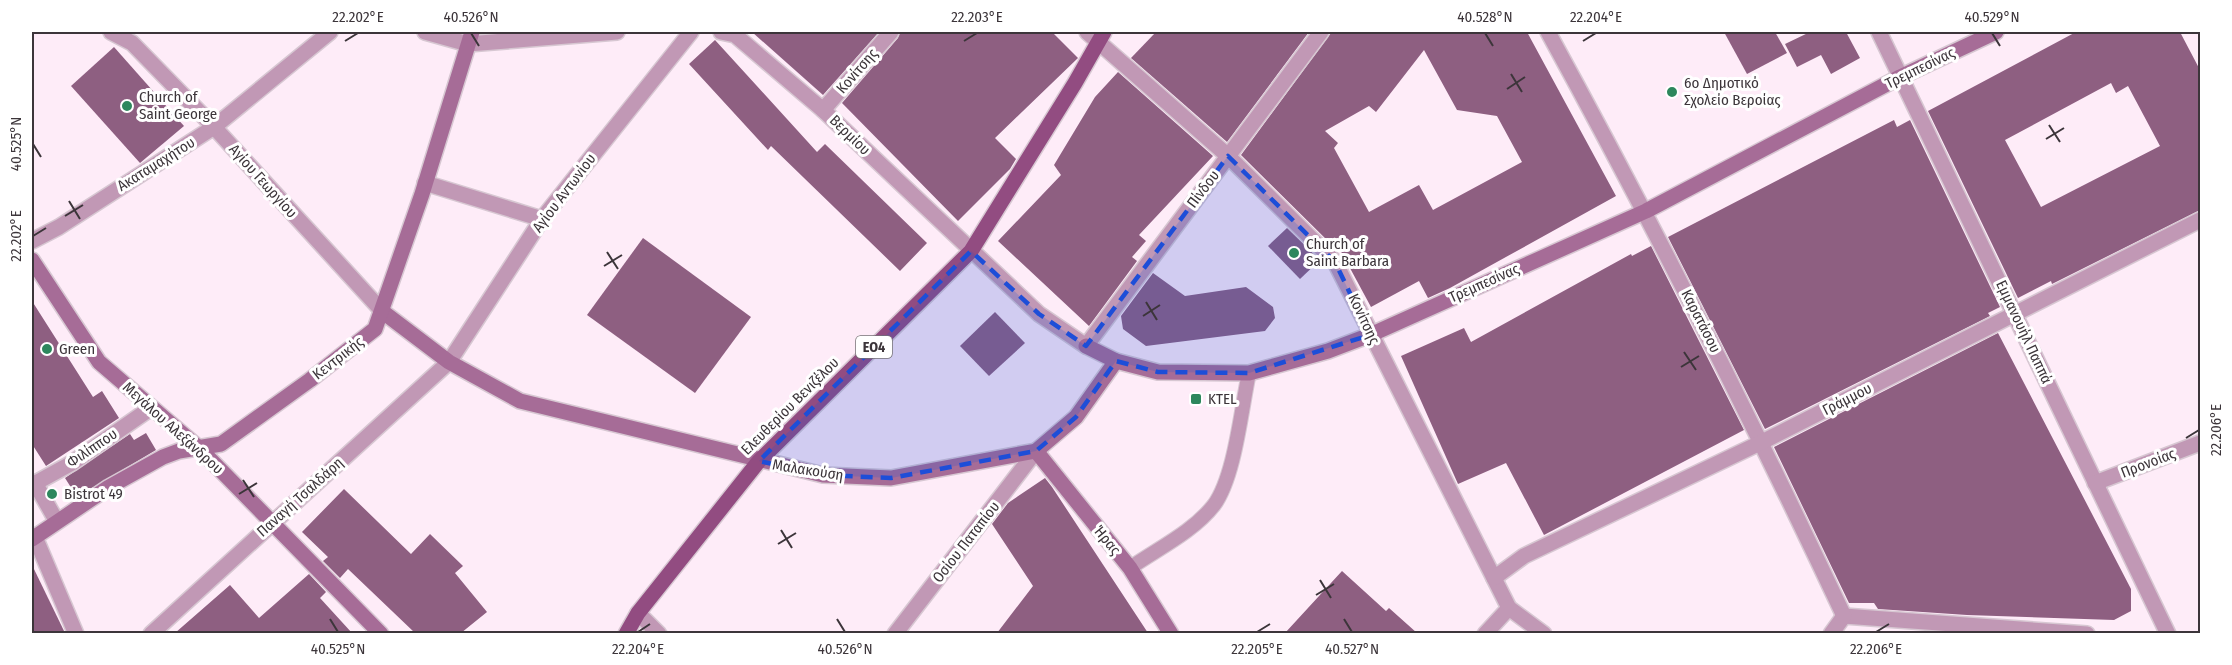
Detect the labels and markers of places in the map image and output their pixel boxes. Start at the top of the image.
place label: 6ο Δημοτικό Σχολείο Βεροίας [1684,74,1781,109]
marker: 6ο Δημοτικό Σχολείο Βεροίας [1665,85,1679,99]
place label: Church of Saint George [139,88,217,123]
marker: Church of Saint George [120,99,134,113]
place label: Church of Saint Barbara [1306,235,1389,270]
marker: Church of Saint Barbara [1287,246,1301,260]
place label: Green [59,340,95,358]
marker: Green [40,342,54,356]
place label: KTEL [1208,390,1237,408]
marker: KTEL [1189,392,1203,406]
place label: Bistrot 49 [64,485,123,503]
marker: Bistrot 49 [45,487,59,501]

